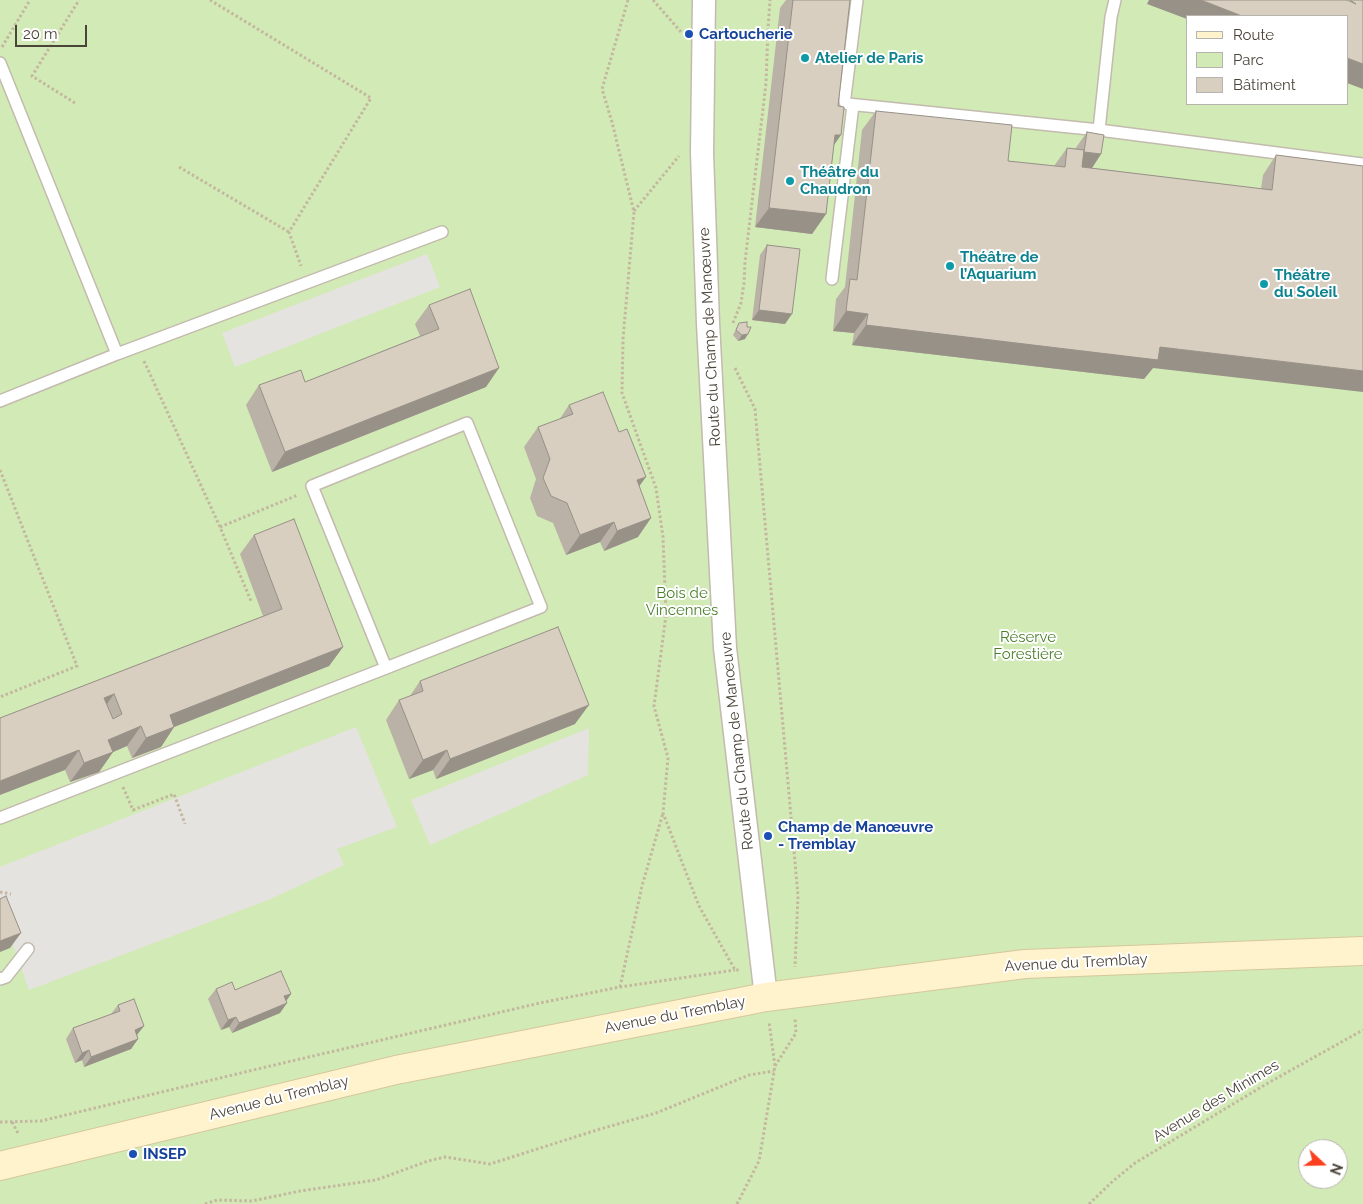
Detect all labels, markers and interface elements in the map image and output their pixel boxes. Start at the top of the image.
scale bar [18,15,90,47]
legend [1186,15,1348,105]
text: 20 m [23,25,58,43]
place label: Cartoucherie [699,25,793,43]
text: Route [1233,26,1274,44]
marker: Cartoucherie [683,28,695,40]
place label: Atelier de Paris [815,49,923,67]
text: Parc [1233,51,1264,69]
marker: Atelier de Paris [799,52,811,64]
text: Bâtiment [1233,76,1296,94]
place label: Théâtre du Chaudron [800,163,879,198]
marker: Théâtre du Chaudron [784,175,796,187]
street label: Route du Champ de Manœuvre [695,227,725,447]
place label: Théâtre de l’Aquarium [960,248,1039,283]
marker: Théâtre de l’Aquarium [944,260,956,272]
place label: Théâtre du Soleil [1274,266,1337,301]
marker: Théâtre du Soleil [1258,278,1270,290]
park label: Bois de Vincennes [646,584,718,619]
park label: Réserve Forestière [993,628,1063,663]
street label: Route du Champ de Manœuvre [717,631,757,851]
place label: Champ de Manœuvre - Tremblay [778,818,933,853]
marker: Champ de Manœuvre - Tremblay [762,830,774,842]
street label: Avenue du Tremblay [1004,950,1148,976]
street label: Avenue du Tremblay [603,992,747,1038]
street label: Avenue des Minimes [1150,1056,1282,1146]
street label: Avenue du Tremblay [207,1072,351,1124]
north arrow [1298,1139,1348,1189]
place label: INSEP [143,1145,186,1163]
marker: INSEP [127,1148,139,1160]
text: N [1327,1161,1345,1177]

